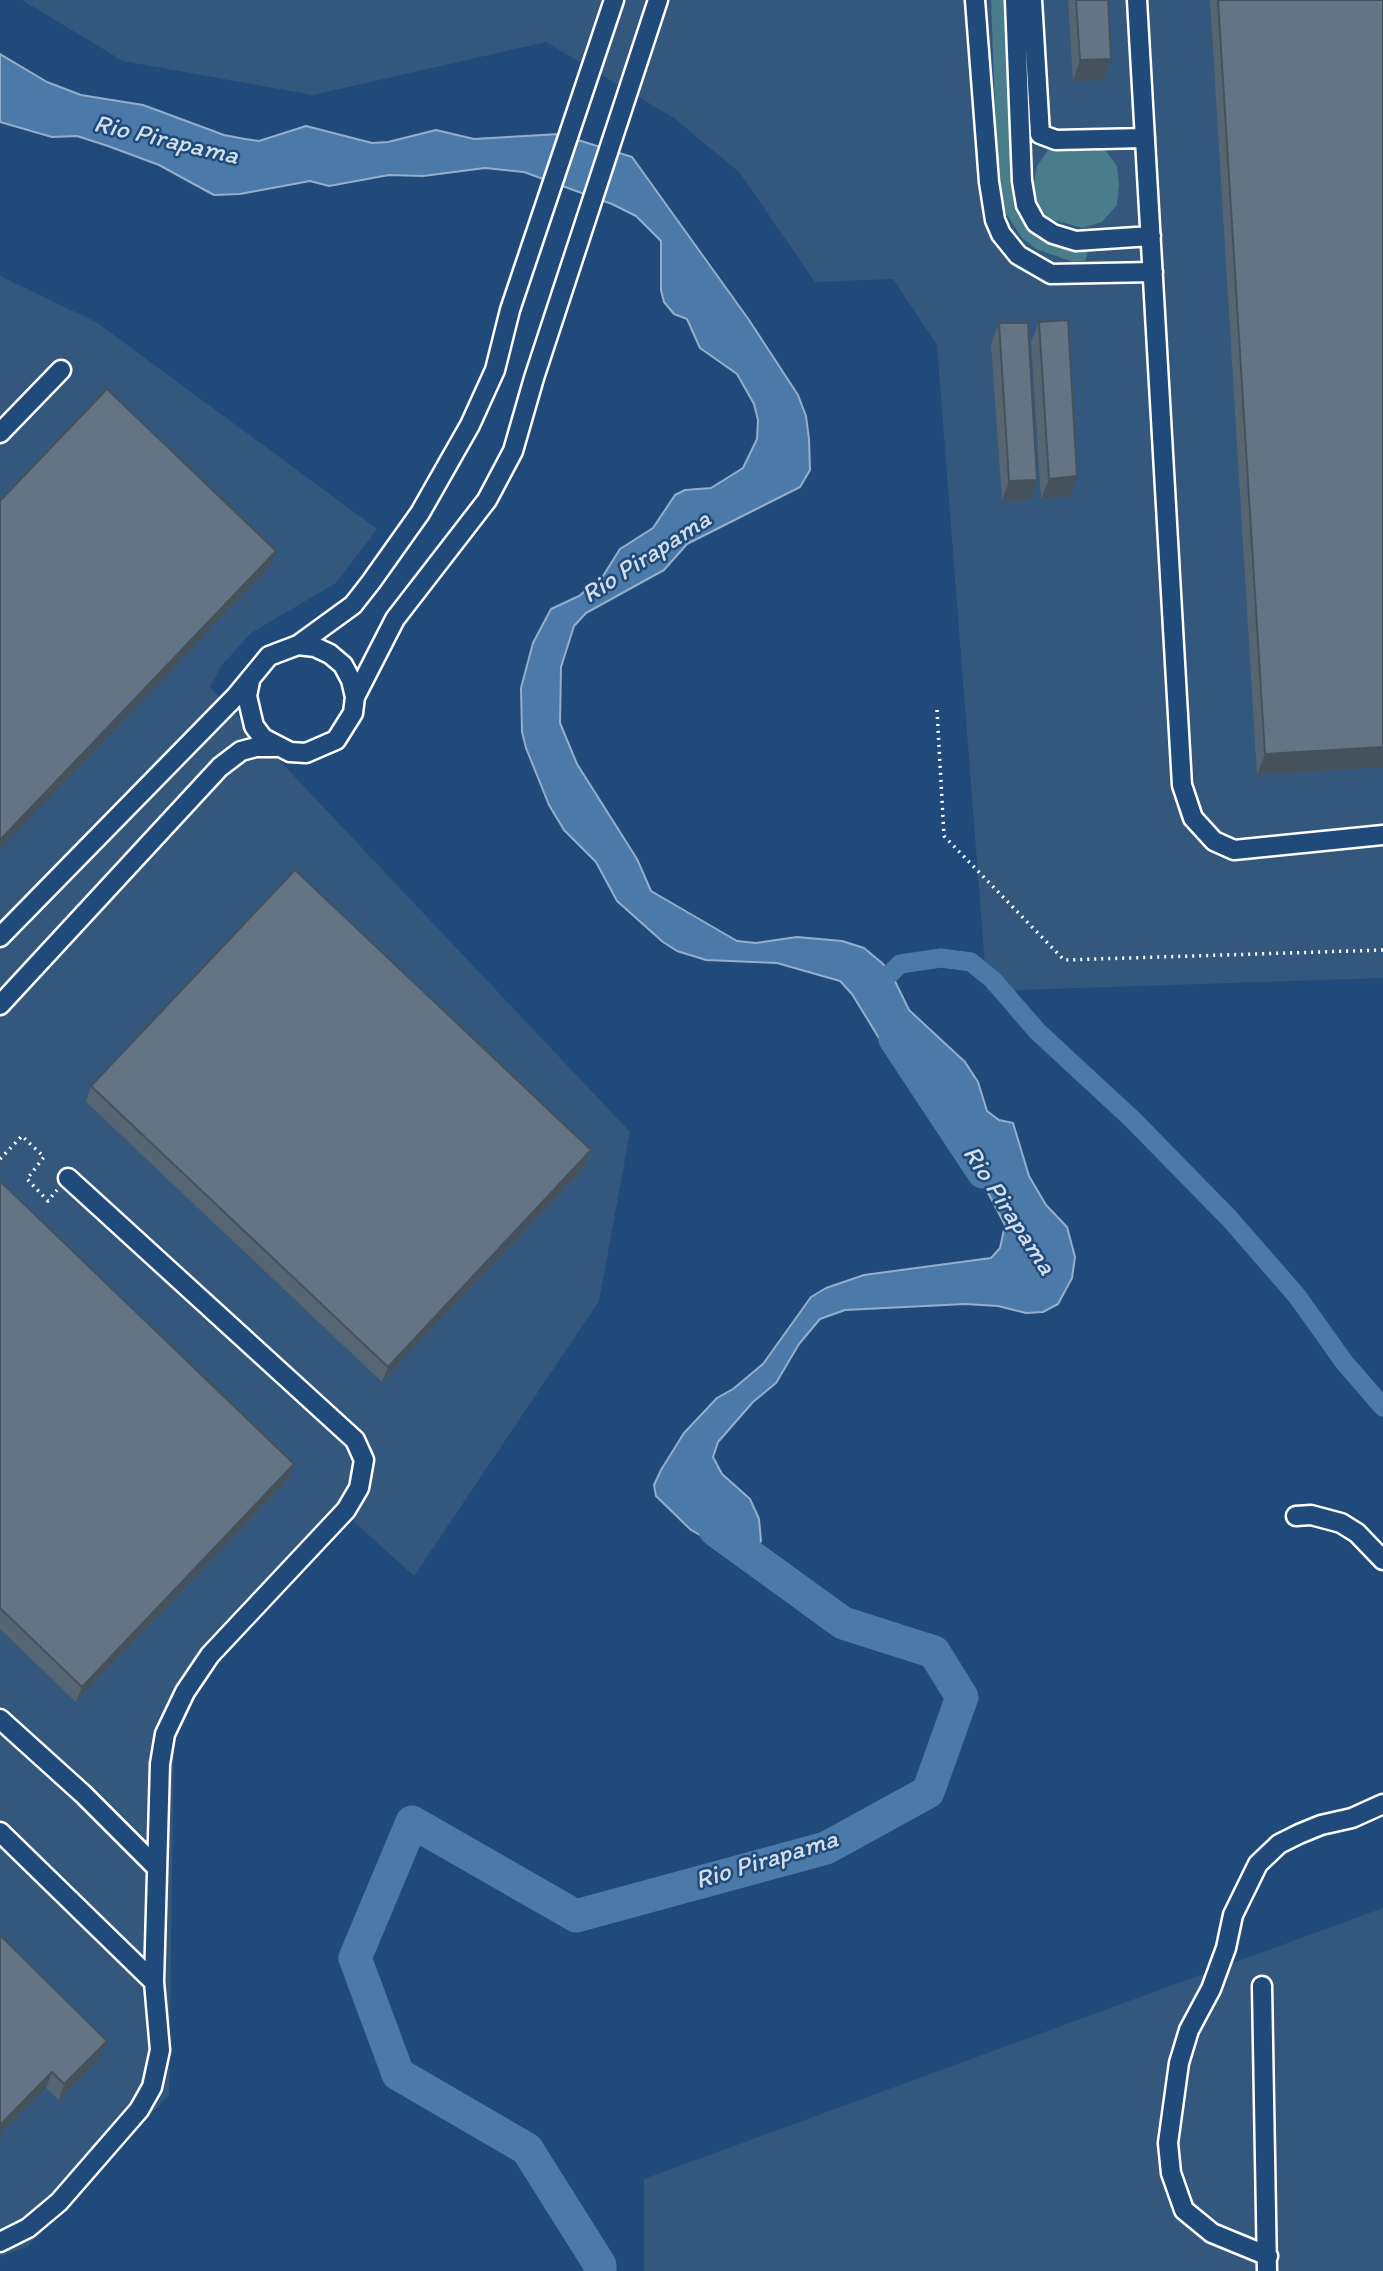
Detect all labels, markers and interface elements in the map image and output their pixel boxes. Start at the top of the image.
water label: Rio Pirapama [90,109,242,173]
water label: Rio Pirapama [577,505,717,611]
water label: Rio Pirapama [955,1141,1061,1281]
water label: Rio Pirapama [692,1824,842,1898]

